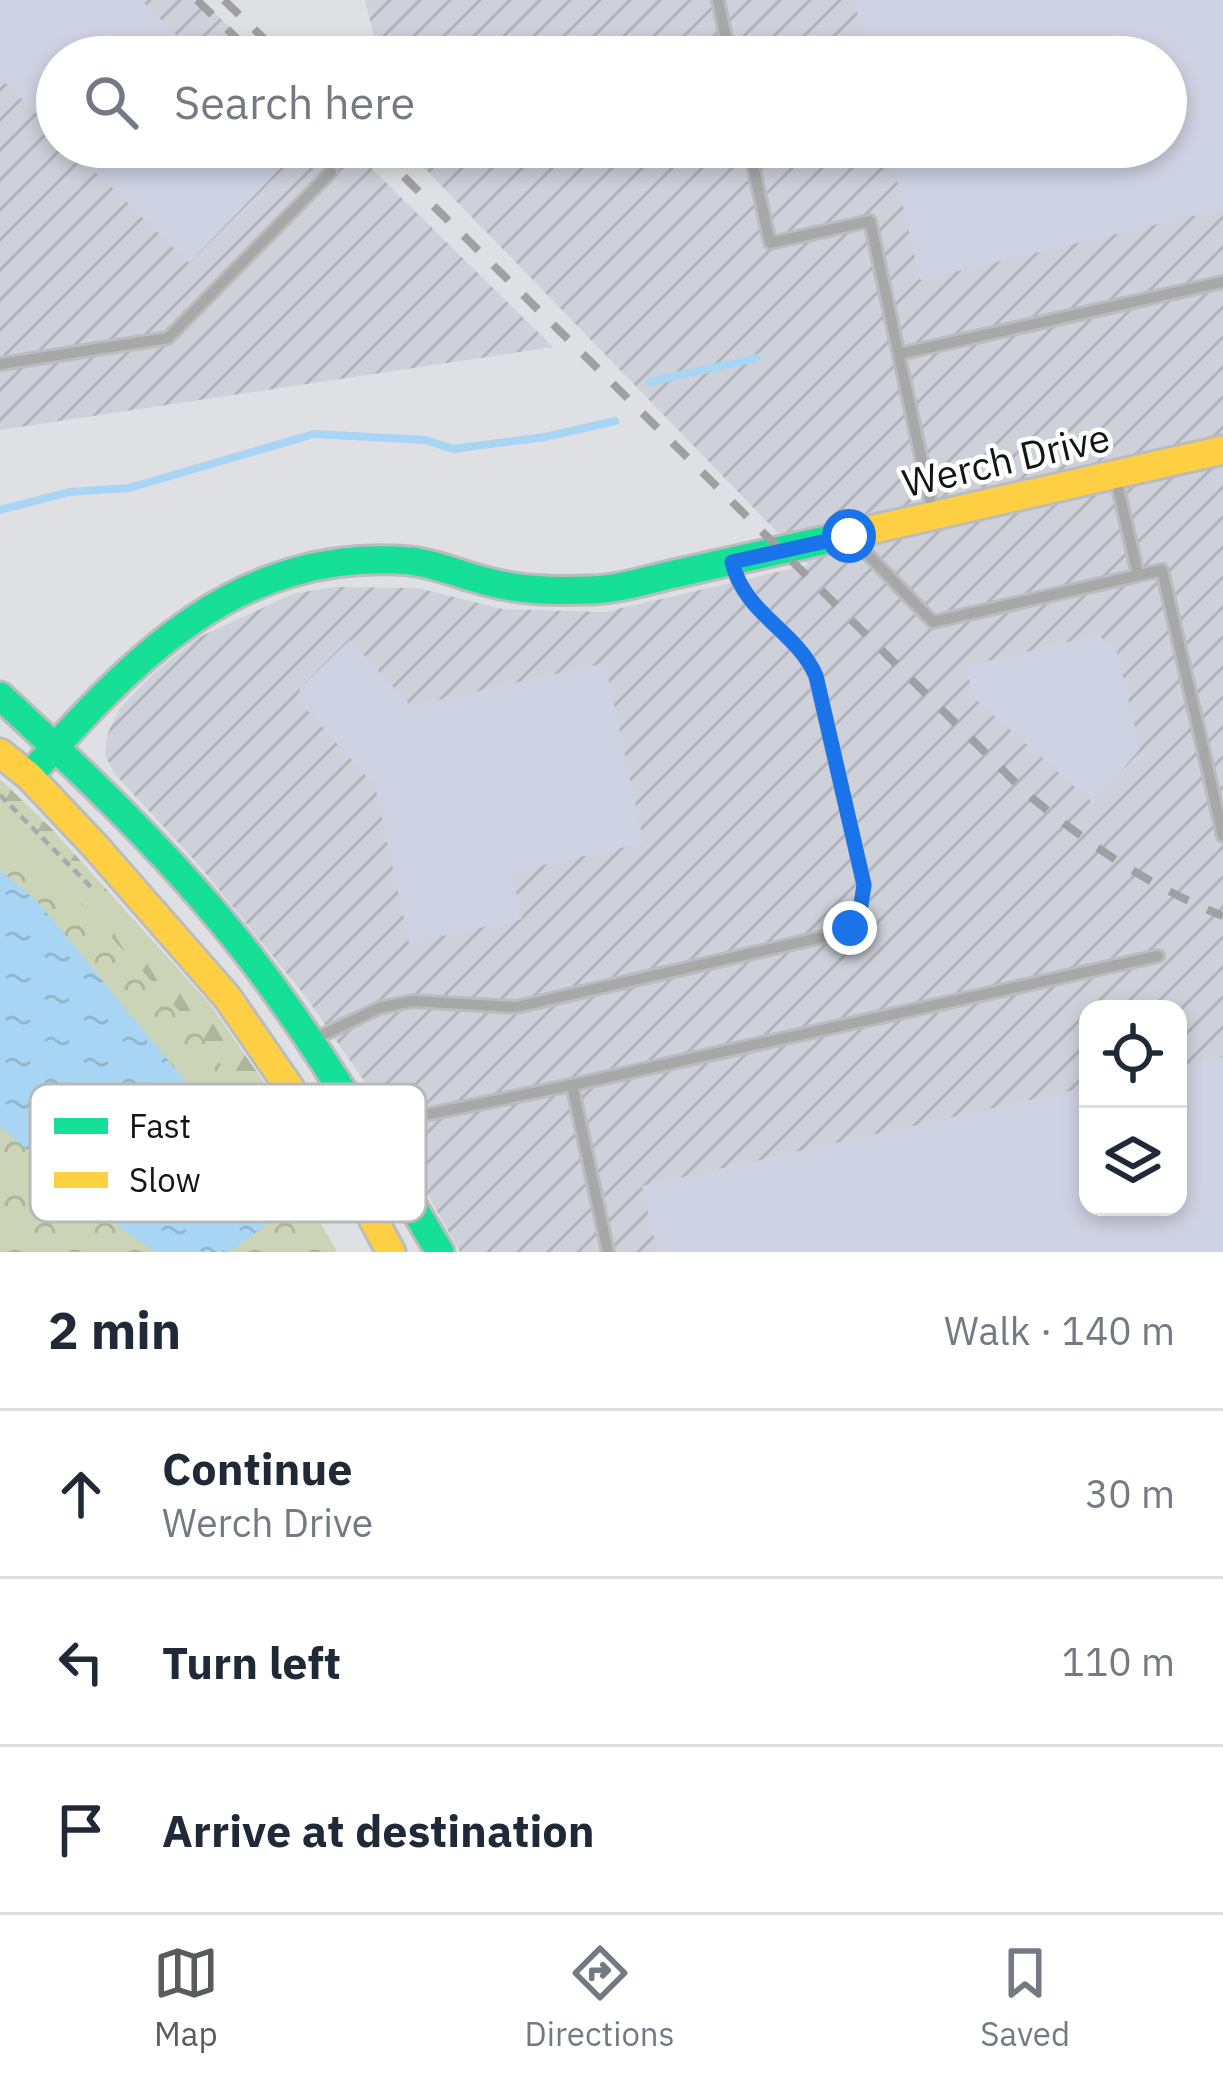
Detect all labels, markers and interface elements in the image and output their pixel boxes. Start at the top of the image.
search box [36,36,1187,168]
icon: search [78,69,144,135]
text: Search here [174,73,415,131]
street label: Werch Drive [897,411,1115,508]
route start [822,509,876,563]
route end [823,901,877,955]
map controls [1079,1000,1187,1216]
button: locate [1079,1000,1187,1108]
legend [30,1084,426,1222]
text: Fast [129,1104,191,1147]
button: layers [1079,1108,1187,1216]
text: Slow [129,1158,201,1201]
text: 2 min [48,1297,181,1363]
text: Walk · 140 m [944,1305,1175,1356]
text: Continue [162,1439,353,1497]
icon: ahead [48,1461,114,1527]
text: 30 m [1085,1468,1175,1519]
text: Werch Drive [162,1497,373,1548]
icon: left [48,1629,114,1695]
text: Turn left [162,1633,341,1691]
text: 110 m [1062,1636,1175,1687]
icon: arrive [48,1797,114,1863]
text: Arrive at destination [162,1801,595,1859]
tab: Map [153,1940,219,2055]
tab: Directions [525,1940,675,2055]
tab: Saved [980,1940,1070,2055]

